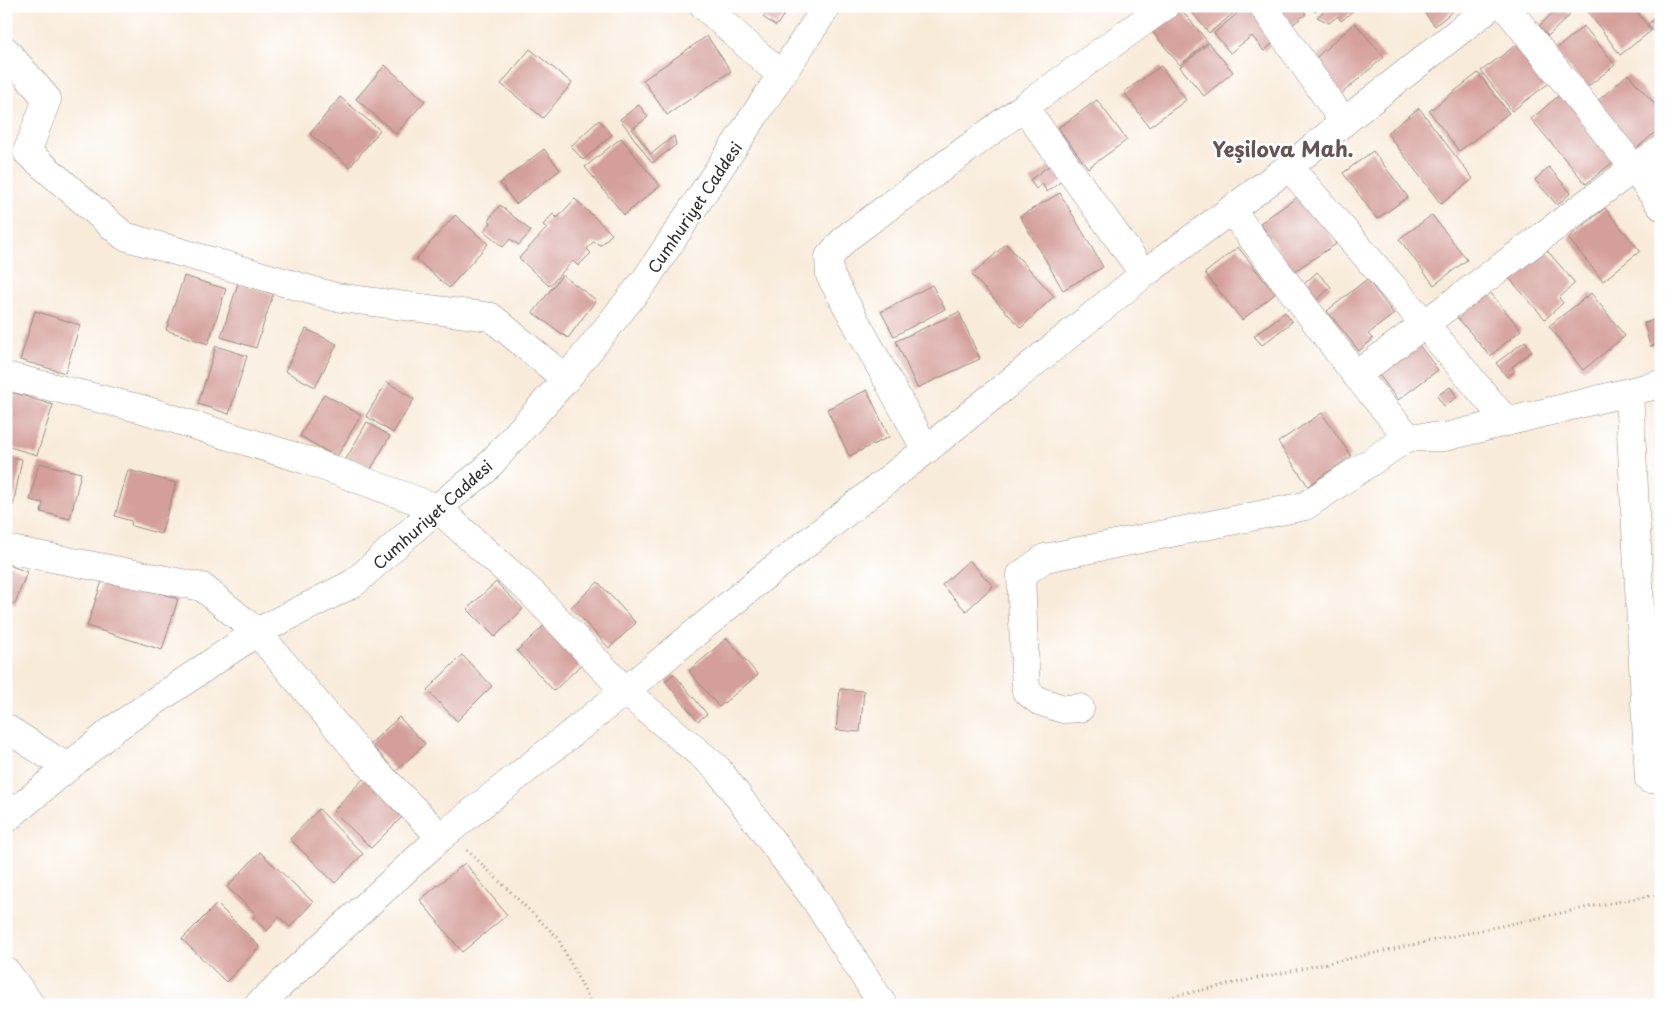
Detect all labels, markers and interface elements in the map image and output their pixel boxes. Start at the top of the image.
district label: Yeşilova Mah. [1212,132,1354,164]
street label: Cumhuriyet Caddesi [641,136,747,278]
street label: Cumhuriyet Caddesi [367,454,497,574]

